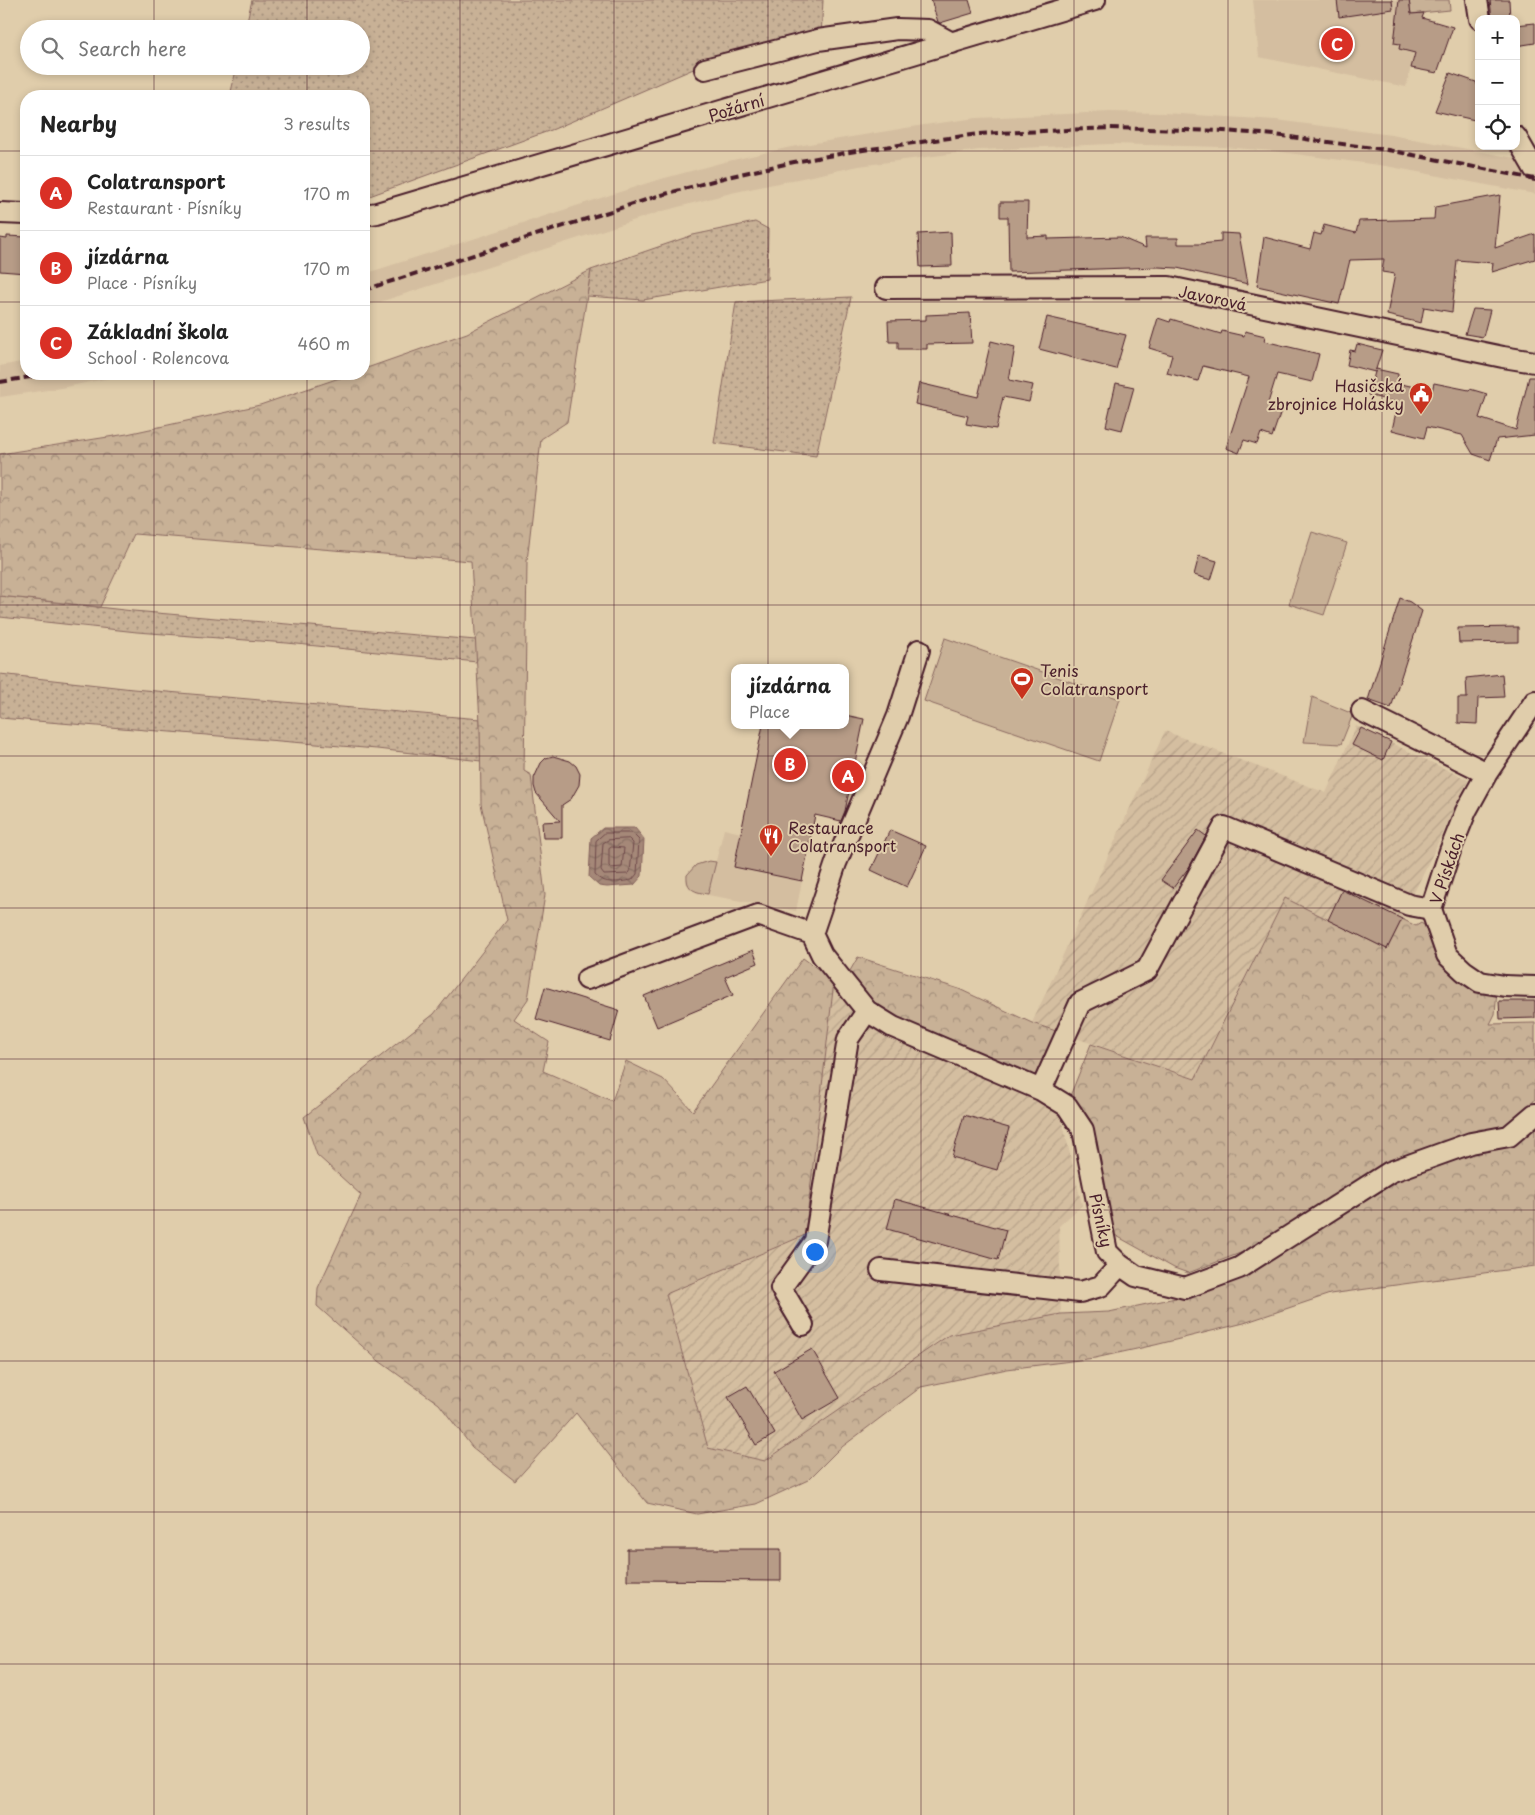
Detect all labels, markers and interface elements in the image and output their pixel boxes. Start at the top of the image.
map controls [1475,15,1520,150]
button: + [1475,15,1520,60]
search box [20,20,370,75]
pin: C [1321,25,1353,63]
icon: search [38,34,66,62]
text: Search here [78,34,187,62]
button: − [1475,60,1520,105]
street label: Požární [705,87,768,127]
button: locate [1475,105,1520,150]
text: Nearby [40,107,117,139]
text: 3 results [283,111,350,135]
text: Colatransport [87,167,226,195]
text: A [50,181,62,205]
text: 170 m [304,181,350,205]
text: Restaurant · Písníky [87,195,242,219]
text: jízdárna [87,242,169,270]
text: B [51,256,61,280]
text: 170 m [304,256,350,280]
text: Place · Písníky [87,270,197,294]
street label: Javorová [1177,278,1249,316]
text: Základní škola [87,317,229,345]
text: C [50,331,62,355]
text: 460 m [298,331,350,355]
text: School · Rolencova [87,345,229,369]
place label: Hasičská zbrojnice Holásky [1268,373,1404,415]
public building icon: Hasičská zbrojnice Holásky [1408,381,1434,415]
place label: Tenis Colatransport [1040,658,1149,700]
popup [731,664,849,729]
sports icon: Tenis Colatransport [1009,666,1035,700]
text: jízdárna [749,671,831,699]
text: Place [749,699,790,723]
pin: B [774,745,806,783]
pin: A [832,757,864,795]
place label: Restaurace Colatransport [788,815,897,857]
restaurant icon: Restaurace Colatransport [758,823,784,857]
street label: V Pískách [1423,829,1469,907]
street label: Písníky [1084,1191,1120,1249]
your location [802,1239,828,1265]

